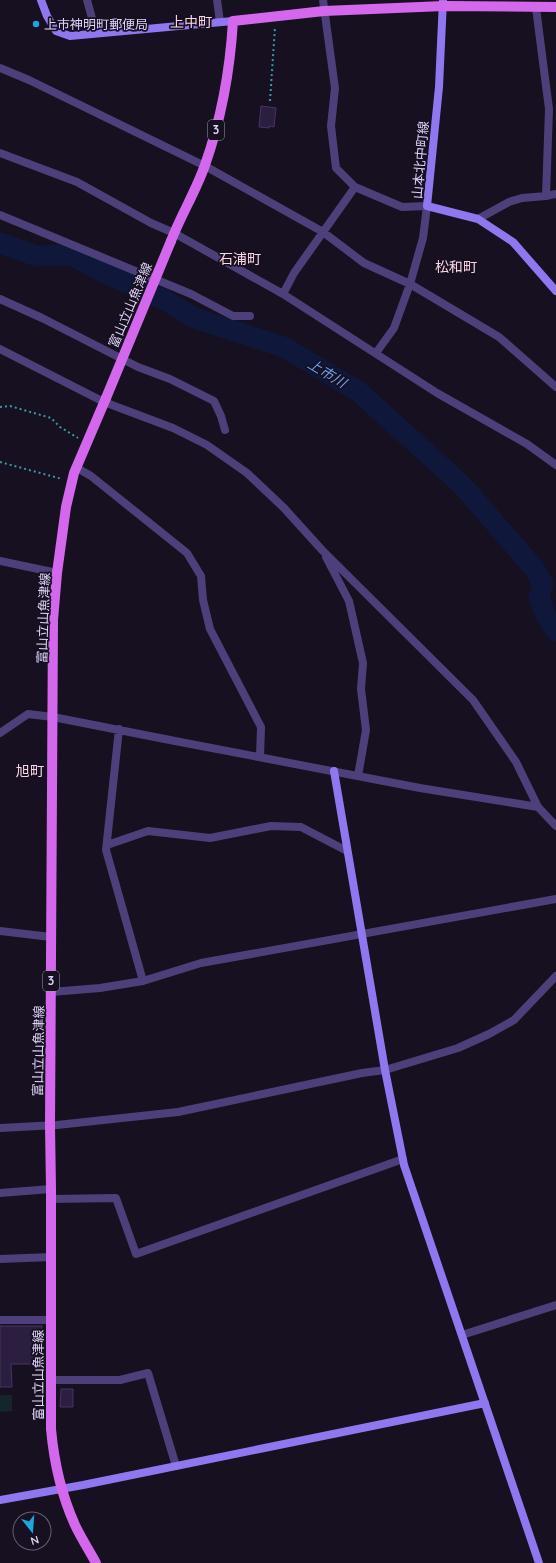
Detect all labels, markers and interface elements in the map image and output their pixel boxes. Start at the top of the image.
district label: 上中町 [170,13,212,31]
place label: 上市神明町郵便局 [44,16,148,32]
marker: 上市神明町郵便局 [31,19,41,29]
road number: 3 [208,120,224,140]
street label: 山本北中町線 [409,120,431,200]
district label: 石浦町 [219,250,261,268]
district label: 松和町 [435,258,477,276]
street label: 富山立山魚津線 [105,260,155,350]
water label: 上市川 [304,354,351,393]
street label: 富山立山魚津線 [33,572,53,664]
district label: 旭町 [16,762,44,780]
road number: 3 [43,971,59,991]
street label: 富山立山魚津線 [29,1005,47,1097]
street label: 富山立山魚津線 [30,1329,46,1421]
north arrow [12,1511,52,1551]
text: N [29,1533,41,1548]

